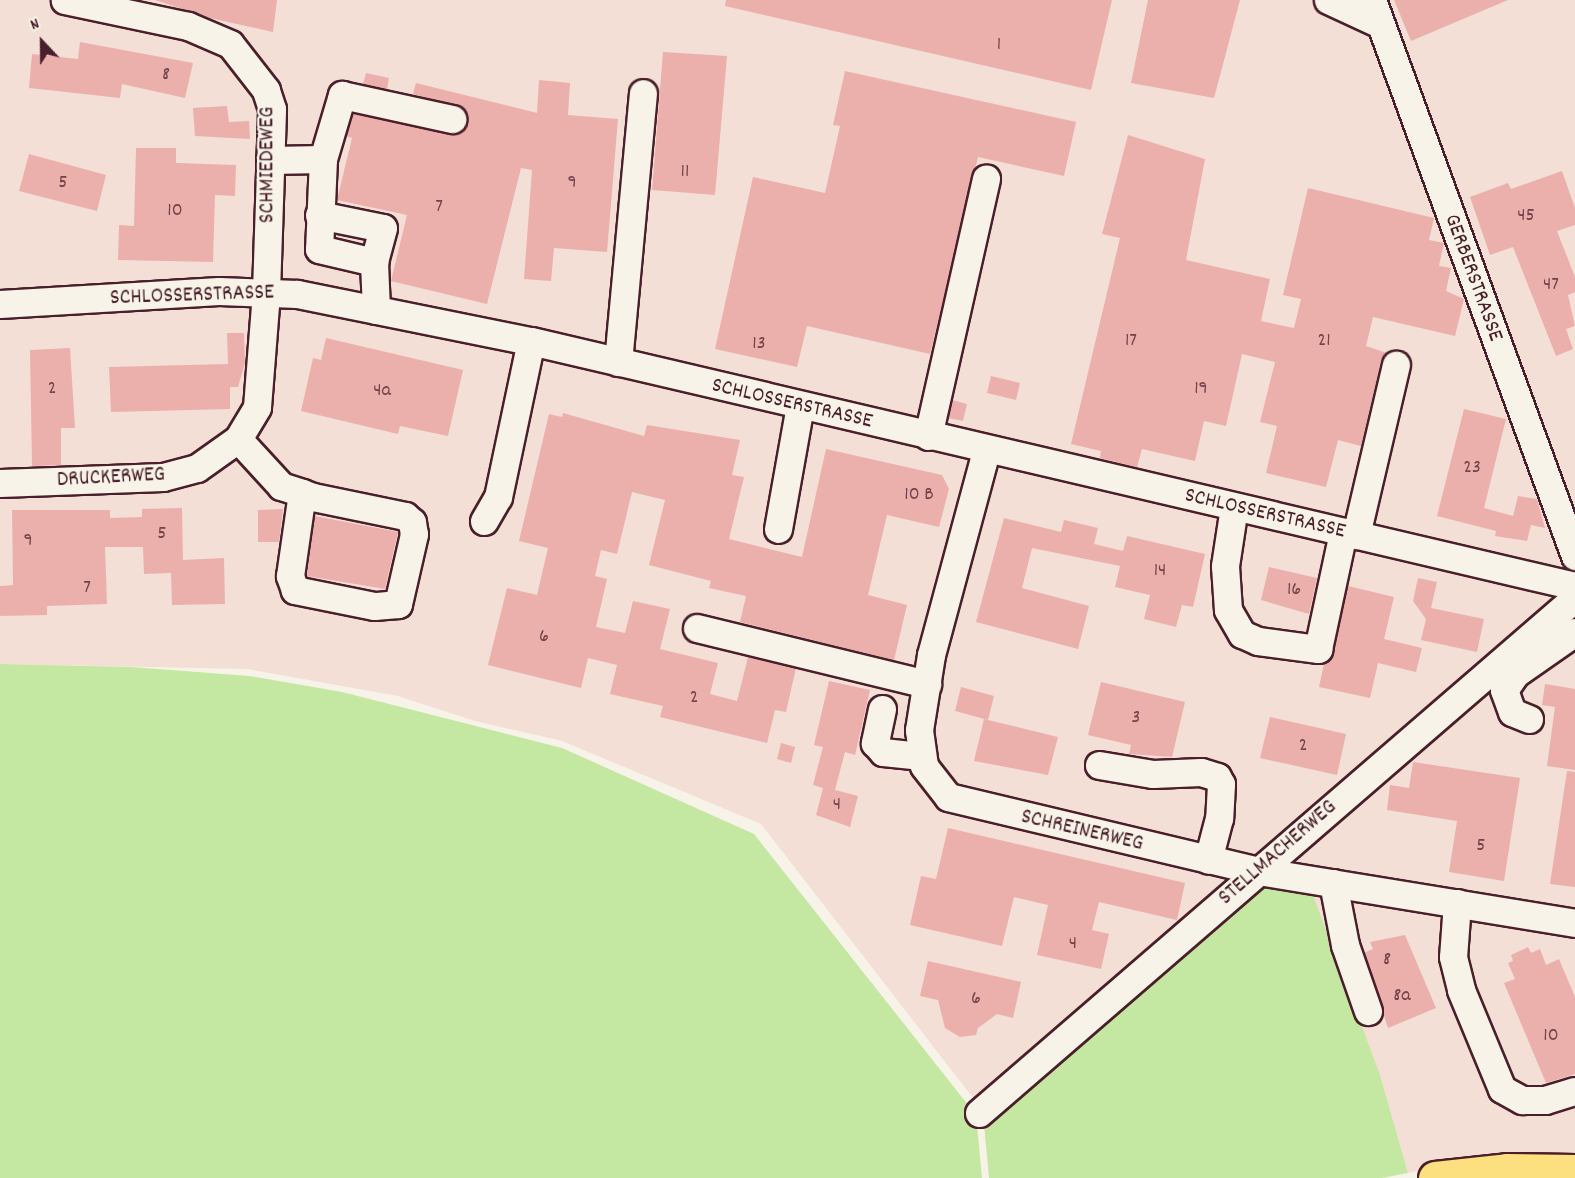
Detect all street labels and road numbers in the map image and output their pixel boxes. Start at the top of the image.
street label: SCHMIEDEWEG [255,107,281,223]
street label: GERBERSTRASSE [1438,211,1508,345]
street label: SCHLOSSERSTRASSE [109,280,275,312]
street label: SCHLOSSERSTRASSE [709,373,875,435]
street label: DRUCKERWEG [56,462,166,494]
street label: SCHLOSSERSTRASSE [1182,483,1348,545]
street label: STELLMACHERWEG [1214,795,1342,911]
street label: SCHREINERWEG [1018,804,1146,858]

